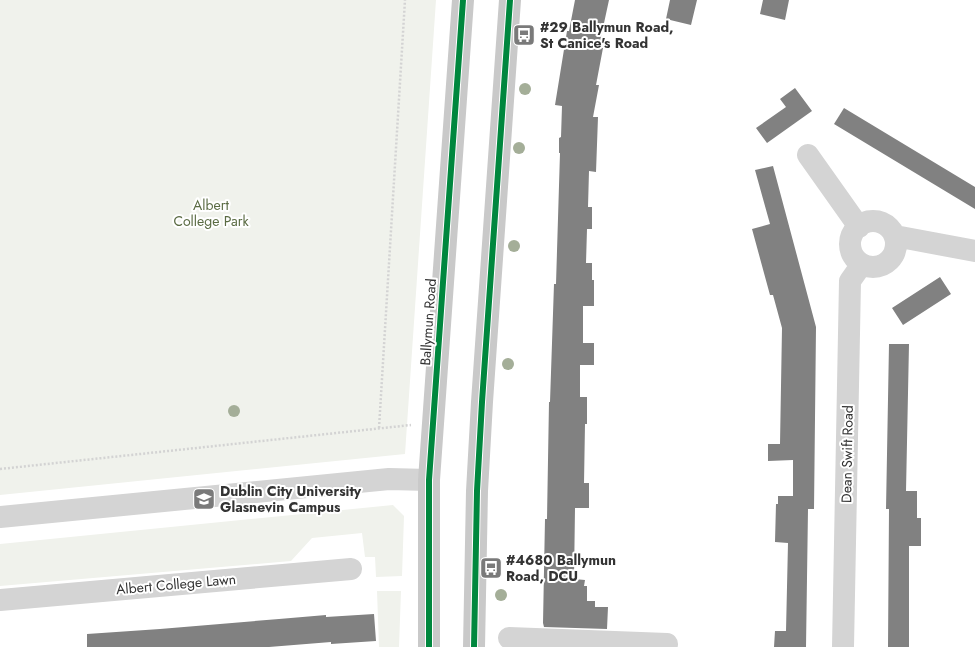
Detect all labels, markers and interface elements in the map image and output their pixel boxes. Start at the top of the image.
place label: #29 Ballymun Road, St Canice's Road [540,17,674,53]
bus stop icon: #29 Ballymun Road, St Canice's Road [511,22,537,48]
park label: Albert College Park [173,195,249,231]
street label: Ballymun Road [415,278,441,366]
street label: Dean Swift Road [836,405,858,503]
place label: Dublin City University Glasnevin Campus [220,481,362,517]
school or university icon: Dublin City University Glasnevin Campus [191,486,217,512]
place label: #4680 Ballymun Road, DCU [506,550,616,586]
bus stop icon: #4680 Ballymun Road, DCU [478,555,504,581]
street label: Albert College Lawn [115,569,237,599]

